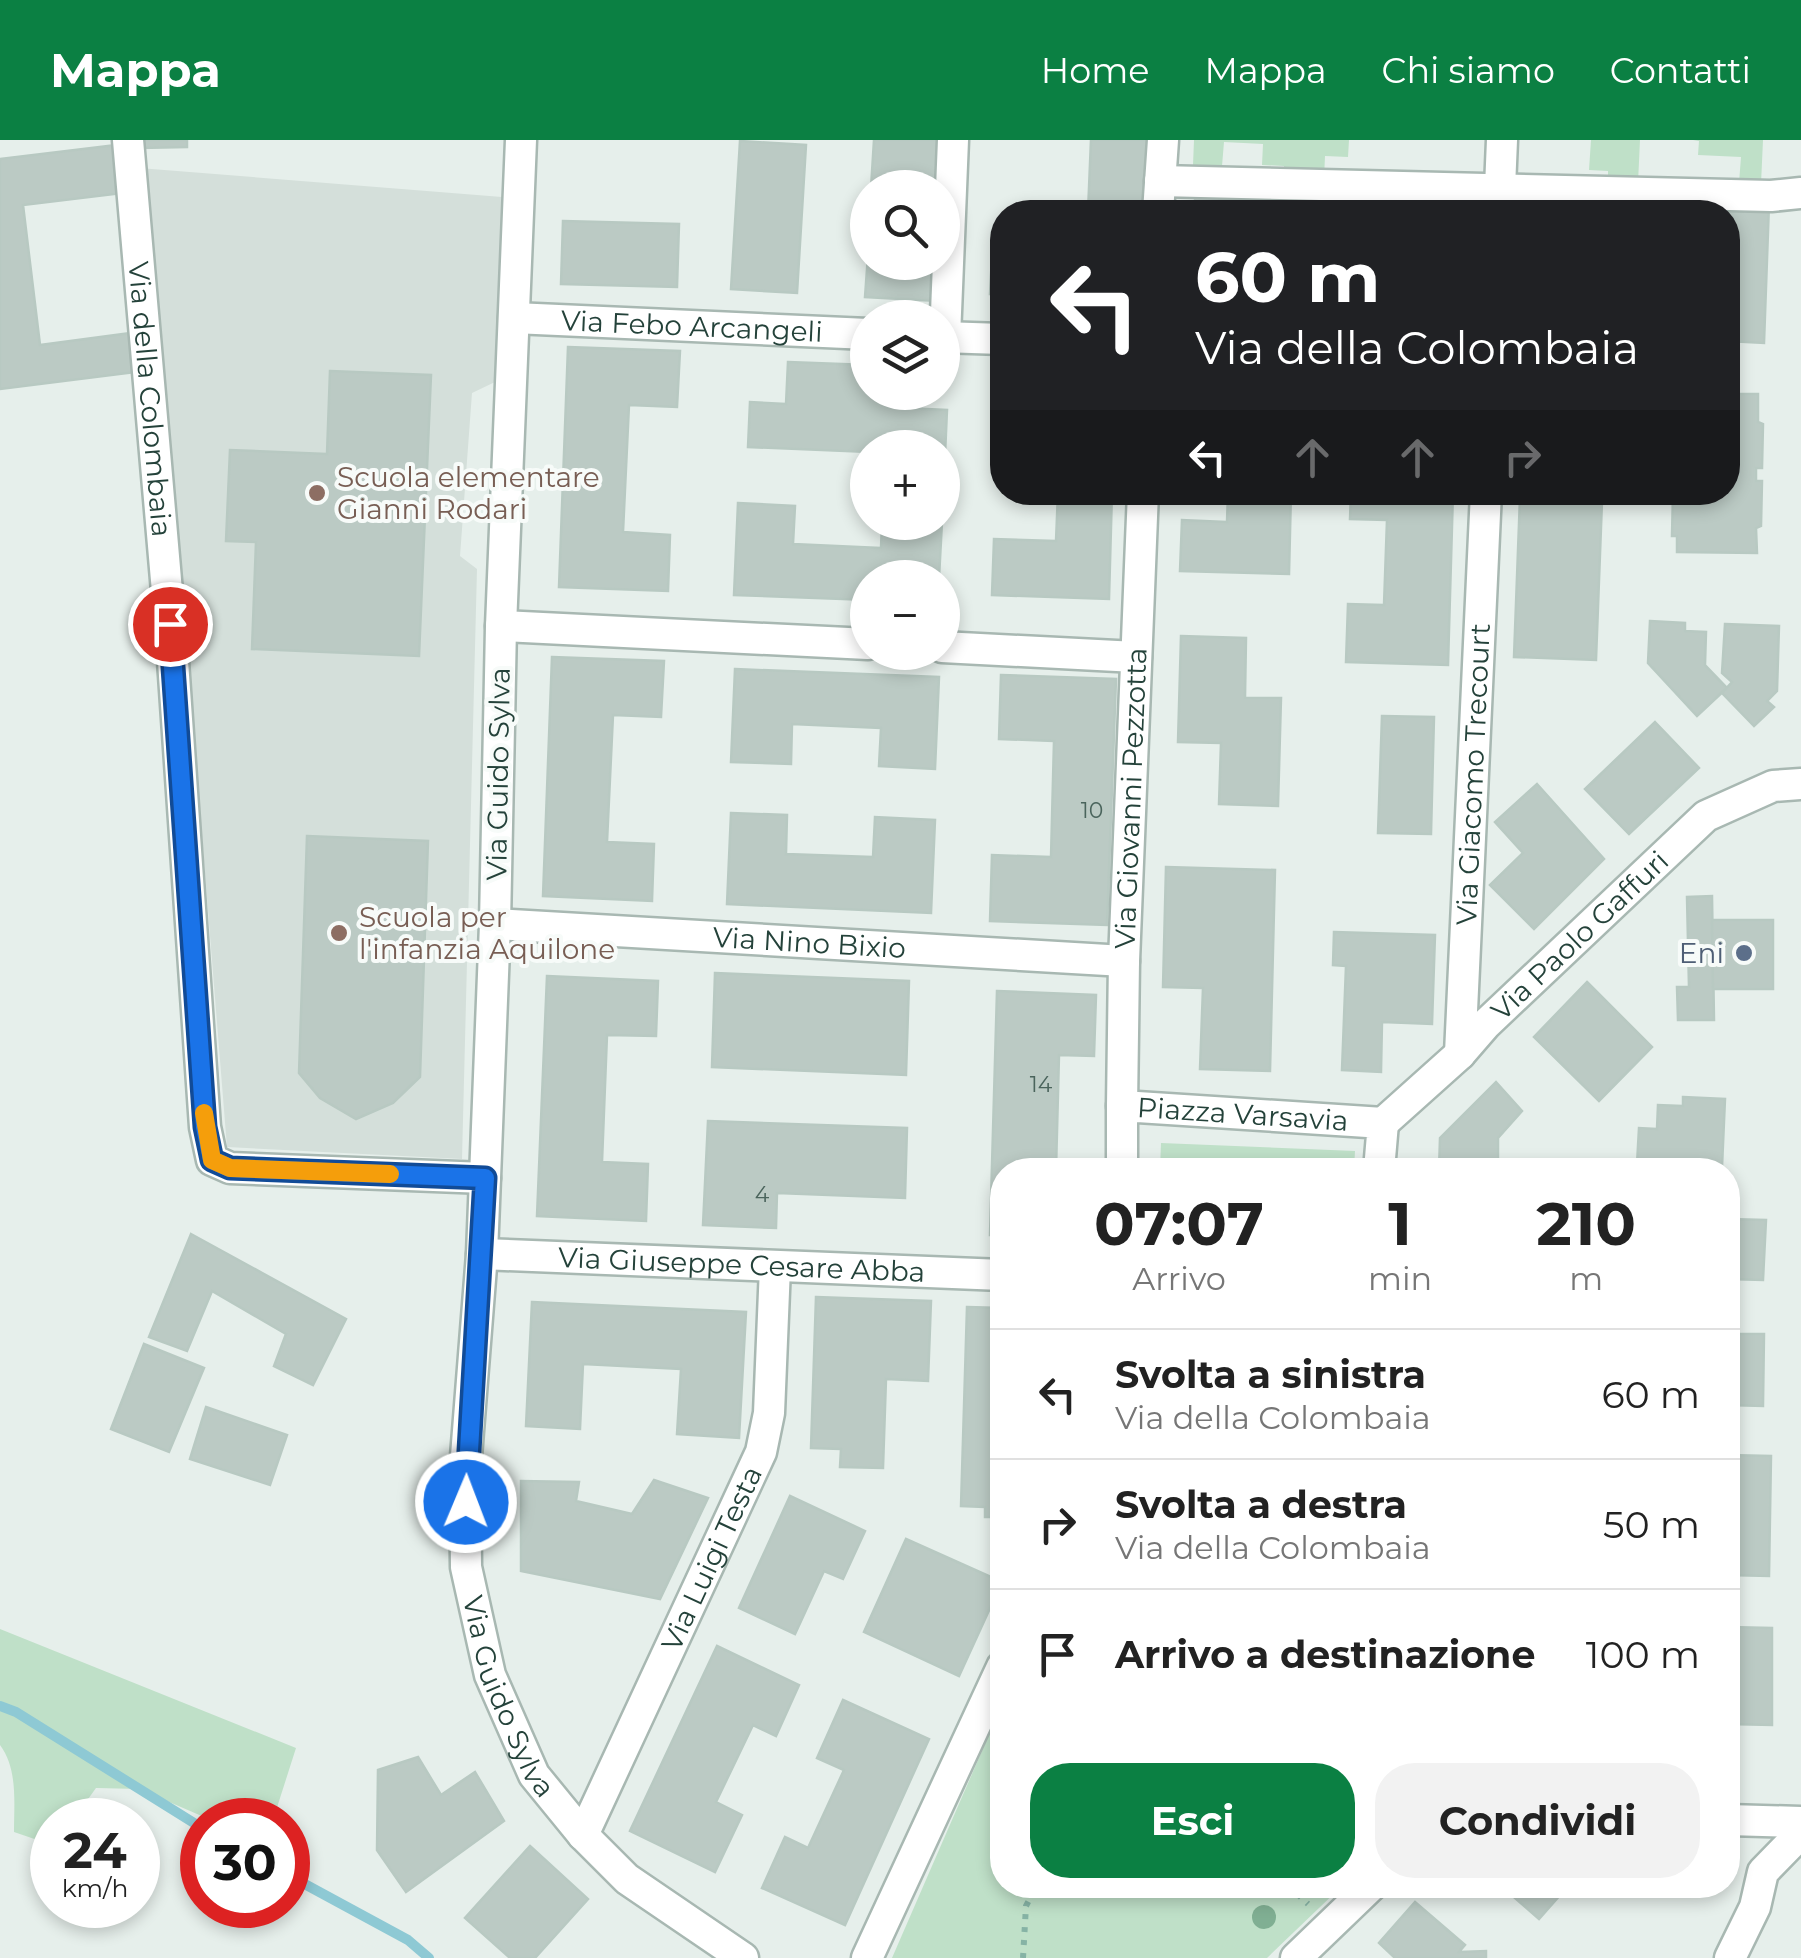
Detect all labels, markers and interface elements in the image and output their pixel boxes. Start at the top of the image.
text: Mappa [50,41,221,99]
text: Home [1041,49,1149,92]
text: Mappa [1204,49,1327,92]
text: Chi siamo [1382,49,1555,92]
text: Contatti [1610,49,1751,92]
map controls [850,170,960,670]
button: search [850,170,960,280]
text: 60 m [1195,234,1380,320]
icon: left [1030,240,1160,370]
street label: Via della Colombaia [122,260,179,538]
button: layers [850,300,960,410]
street label: Via Febo Arcangeli [560,303,823,349]
text: Via della Colombaia [1195,320,1639,375]
button: + [850,430,960,540]
icon: left [1180,430,1235,485]
icon: ahead [1285,430,1340,485]
icon: ahead [1390,430,1445,485]
icon: right [1495,430,1550,485]
place label: Scuola elementare Gianni Rodari [337,460,600,526]
marker: Scuola elementare Gianni Rodari [306,482,328,504]
button: − [850,560,960,670]
pin [128,582,213,667]
icon: arrive [143,597,198,652]
street label: Via Giacomo Trecourt [1449,622,1497,926]
street label: Via Giovanni Pezzotta [1108,647,1154,949]
street label: Via Guido Sylva [479,667,517,881]
house number: 10 [1081,797,1103,824]
street label: Via Paolo Gaffuri [1484,844,1675,1027]
place label: Scuola per l'infanzia Aquilone [359,900,615,966]
street label: Via Nino Bixio [712,920,907,965]
marker: Scuola per l'infanzia Aquilone [328,922,350,944]
place label: Eni [1679,936,1724,970]
marker: Eni [1733,942,1755,964]
house number: 14 [1030,1071,1053,1098]
street label: Piazza Varsavia [1136,1090,1349,1138]
house number: 4 [755,1181,770,1208]
text: 07:07 [1094,1187,1264,1260]
text: 1 [1388,1187,1412,1260]
text: 210 [1536,1187,1636,1260]
street label: Via Giuseppe Cesare Abba [558,1240,926,1289]
text: Arrivo [1132,1259,1226,1298]
text: min [1368,1259,1432,1298]
text: m [1569,1259,1603,1298]
text: Svolta a sinistra [1115,1351,1426,1398]
icon: left [1030,1367,1085,1422]
text: 60 m [1601,1371,1700,1418]
text: Via della Colombaia [1115,1398,1431,1437]
position arrow [414,1450,518,1554]
street label: Via Luigi Testa [654,1461,769,1656]
text: Svolta a destra [1115,1481,1407,1528]
icon: right [1030,1497,1085,1552]
text: 50 m [1603,1501,1700,1548]
text: Via della Colombaia [1115,1528,1431,1567]
street label: Via Guido Sylva [456,1592,562,1804]
icon: arrive [1030,1627,1085,1682]
text: Arrivo a destinazione [1115,1631,1536,1678]
text: 100 m [1586,1631,1700,1678]
button: Esci [1030,1763,1355,1878]
button: Condividi [1375,1763,1700,1878]
speed limit sign: 30 [180,1798,310,1928]
text: 24 [63,1820,127,1881]
text: km/h [62,1873,128,1903]

